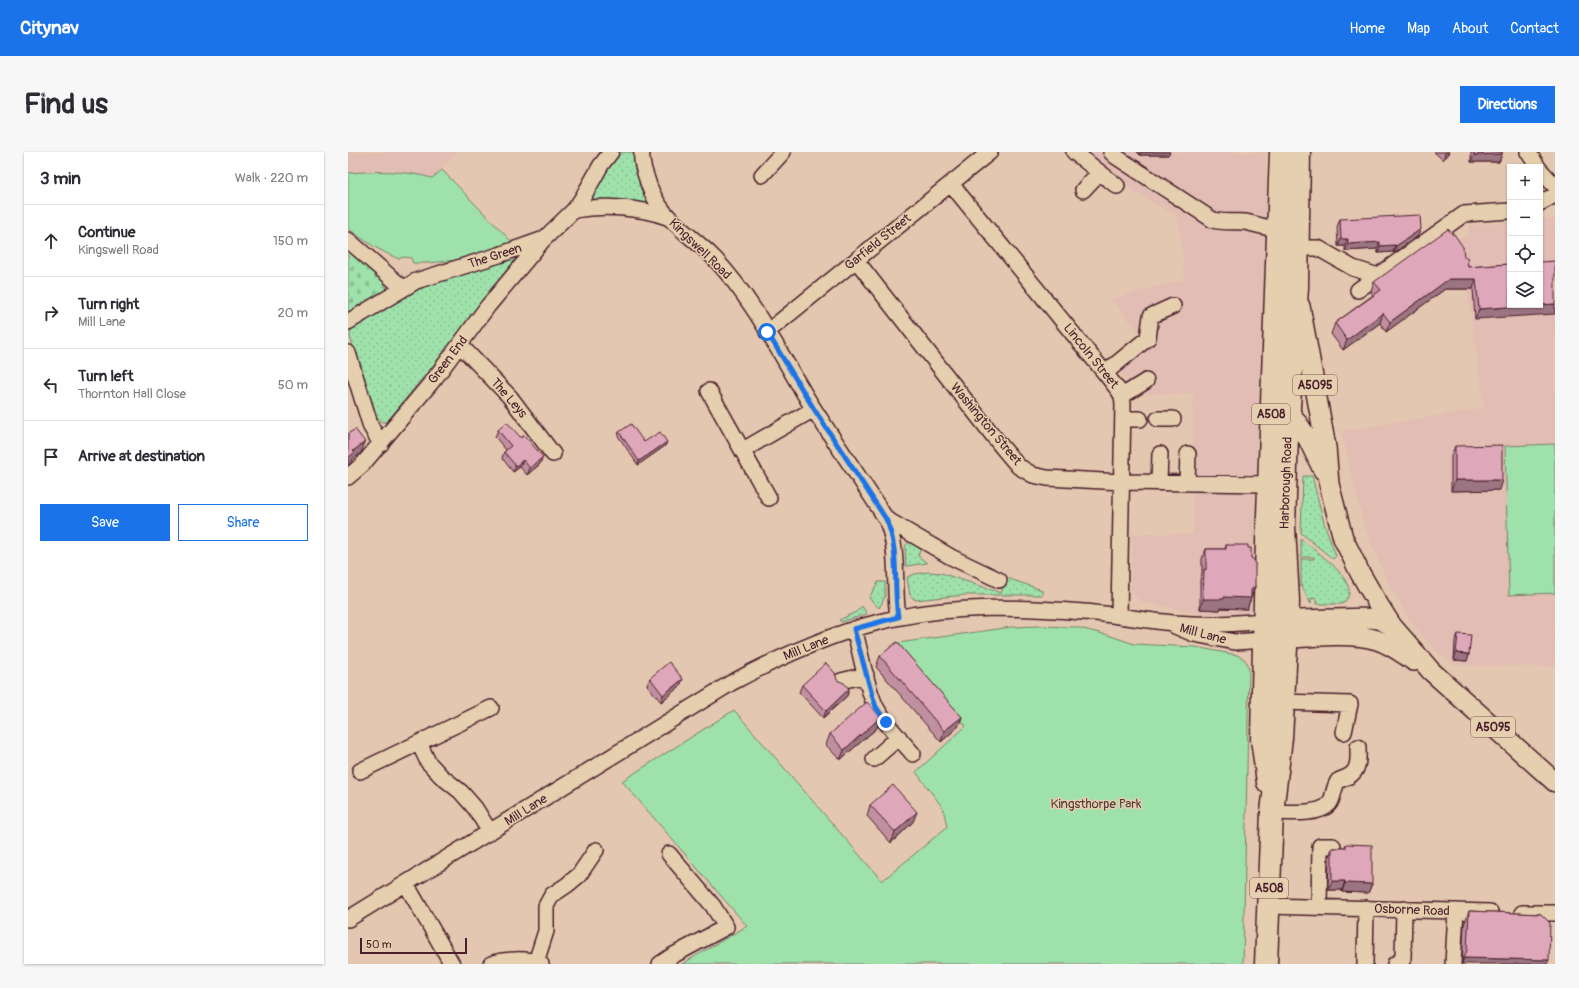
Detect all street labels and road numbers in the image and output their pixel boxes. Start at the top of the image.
street label: Garfield Street [842,210,915,274]
street label: Kingswell Road [665,215,735,283]
street label: The Green [466,240,524,272]
street label: Lincoln Street [1060,320,1123,392]
street label: Green End [425,333,471,387]
street label: The Leys [487,375,531,421]
road number: A5095 [1293,375,1337,395]
street label: Washington Street [947,379,1026,469]
road number: A508 [1252,404,1290,424]
street label: Harborough Road [1276,436,1296,530]
street label: Mill Lane [1178,620,1229,648]
street label: Mill Lane [781,631,832,664]
road number: A5095 [1471,717,1515,737]
street label: Mill Lane [502,790,551,829]
road number: A508 [1250,878,1288,898]
street label: Osborne Road [1374,901,1450,919]

